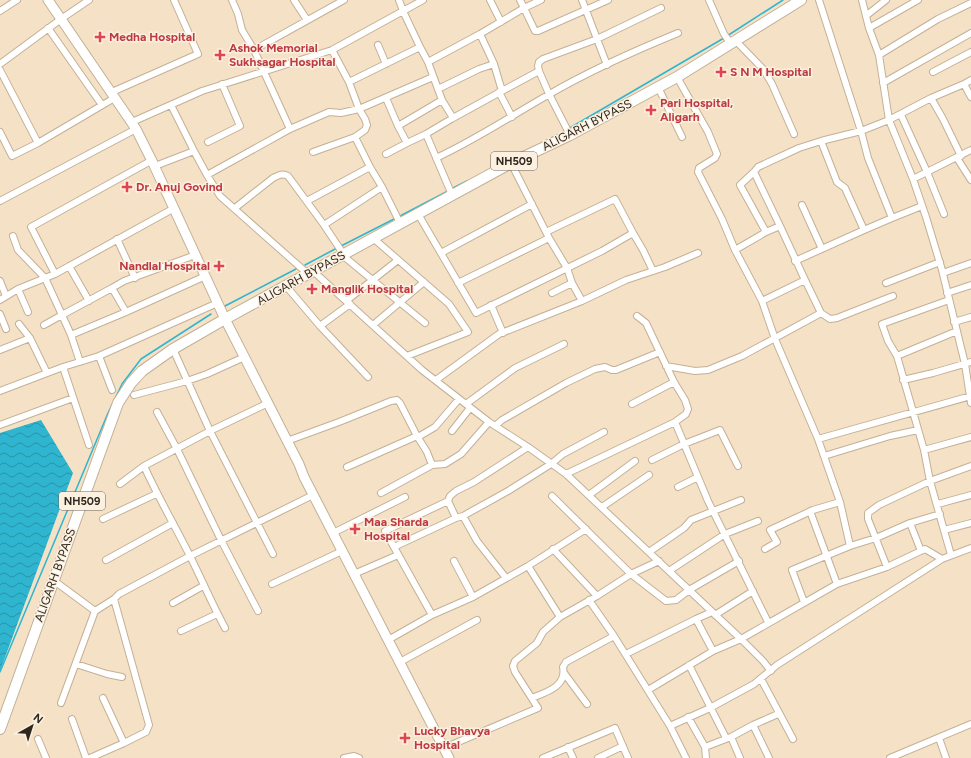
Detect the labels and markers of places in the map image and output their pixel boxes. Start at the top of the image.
place label: Medha Hospital [109,30,195,44]
marker: Medha Hospital [94,31,106,43]
place label: Ashok Memorial Sukhsagar Hospital [229,41,335,69]
marker: Ashok Memorial Sukhsagar Hospital [214,49,226,61]
place label: S N M Hospital [730,65,811,79]
marker: S N M Hospital [715,66,727,78]
place label: Pari Hospital, Aligarh [660,96,733,124]
marker: Pari Hospital, Aligarh [645,104,657,116]
place label: Dr. Anuj Govind [136,180,223,194]
marker: Dr. Anuj Govind [121,181,133,193]
place label: Nandlal Hospital [119,259,210,273]
marker: Nandlal Hospital [213,260,225,272]
place label: Manglik Hospital [321,282,413,296]
marker: Manglik Hospital [306,283,318,295]
place label: Maa Sharda Hospital [364,515,429,543]
marker: Maa Sharda Hospital [349,523,361,535]
place label: Lucky Bhavya Hospital [414,724,490,752]
marker: Lucky Bhavya Hospital [399,732,411,744]

